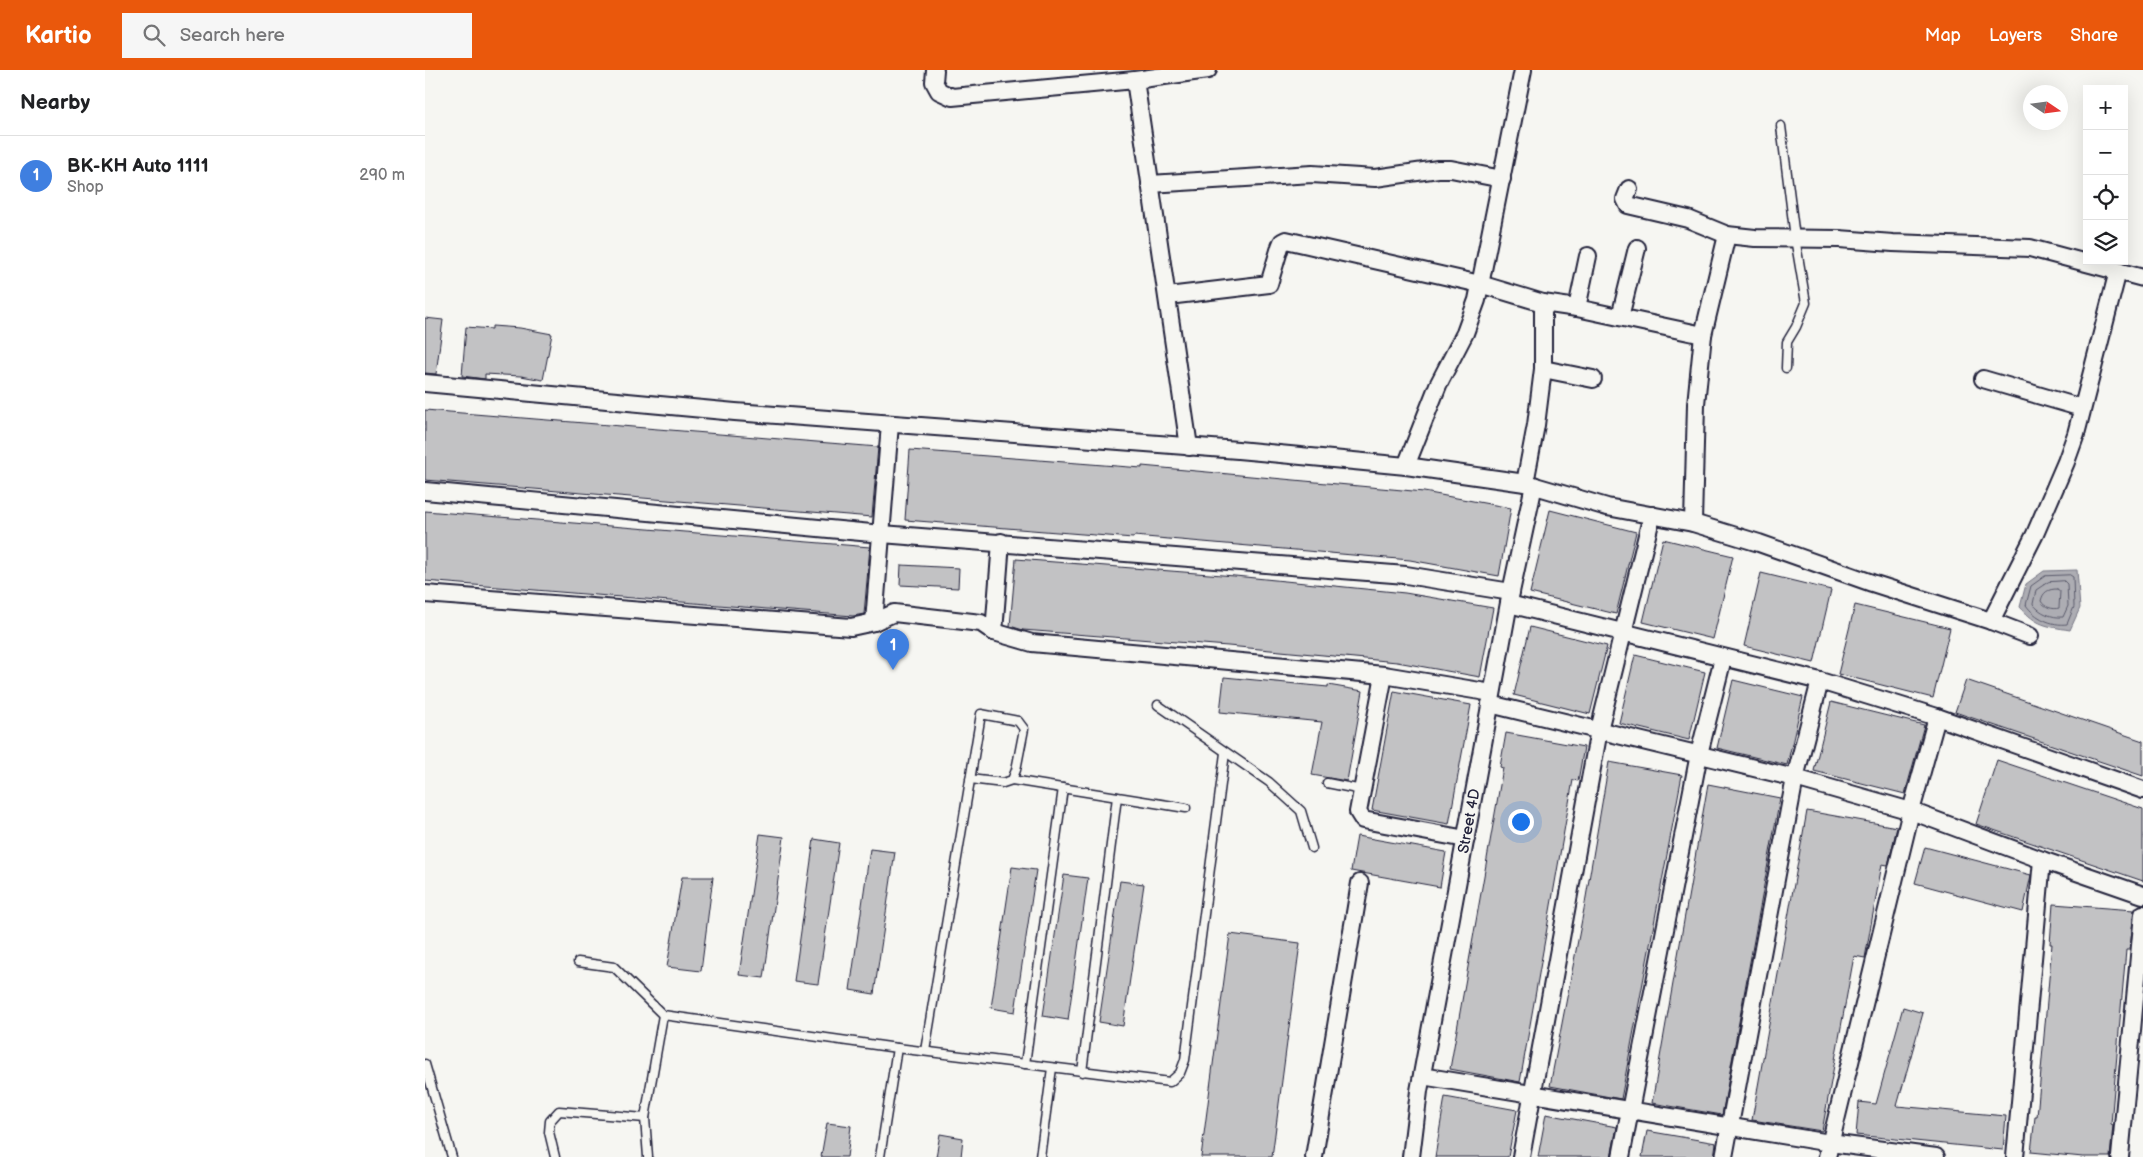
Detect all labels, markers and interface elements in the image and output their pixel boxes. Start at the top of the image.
search box [122,13,472,58]
text: Kartio [25,21,92,50]
icon: search [140,21,168,49]
text: Search here [180,24,285,47]
text: Map [1925,25,1961,46]
text: Layers [1989,25,2042,46]
text: Share [2070,25,2118,46]
north arrow [2023,85,2068,130]
map controls [2083,85,2128,265]
button: + [2083,85,2128,130]
text: Nearby [20,90,90,115]
button: − [2083,130,2128,175]
text: BK-KH Auto 1111 [67,155,209,178]
text: 1 [33,166,39,185]
text: 290 m [359,166,405,185]
button: locate [2083,175,2128,220]
text: Shop [67,178,104,197]
button: layers [2083,220,2128,265]
pin: 1 [877,629,909,670]
street label: Street 4D [1454,787,1484,855]
your location [1508,809,1534,835]

